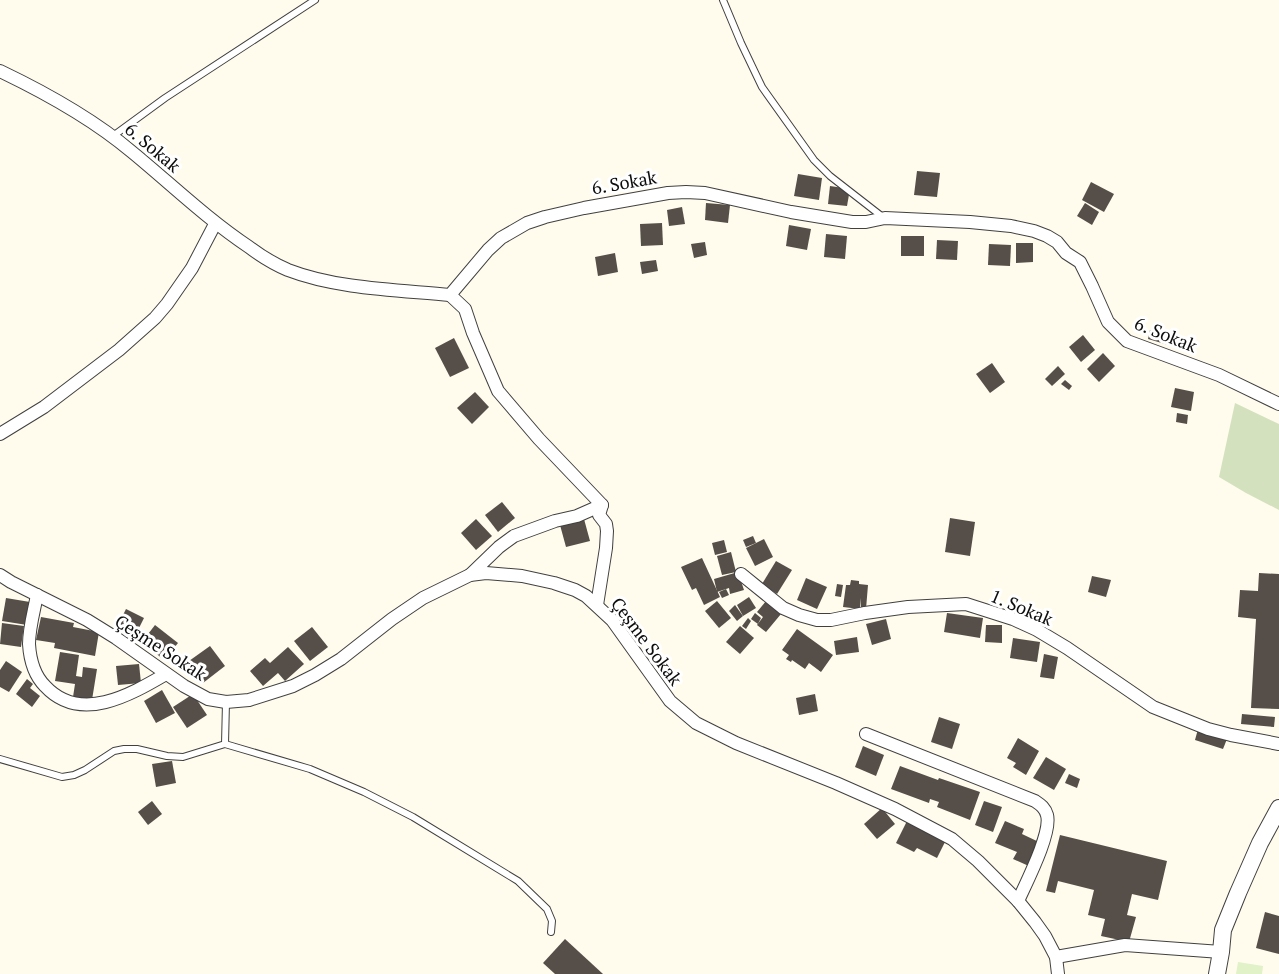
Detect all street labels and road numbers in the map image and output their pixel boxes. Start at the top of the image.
street label: 6. Sokak [120,117,186,178]
street label: 6. Sokak [590,164,659,200]
street label: 6. Sokak [1131,311,1202,358]
street label: 1. Sokak [987,583,1058,631]
street label: Çeşme Sokak [606,592,688,691]
street label: Çeşme Sokak [111,608,212,686]

